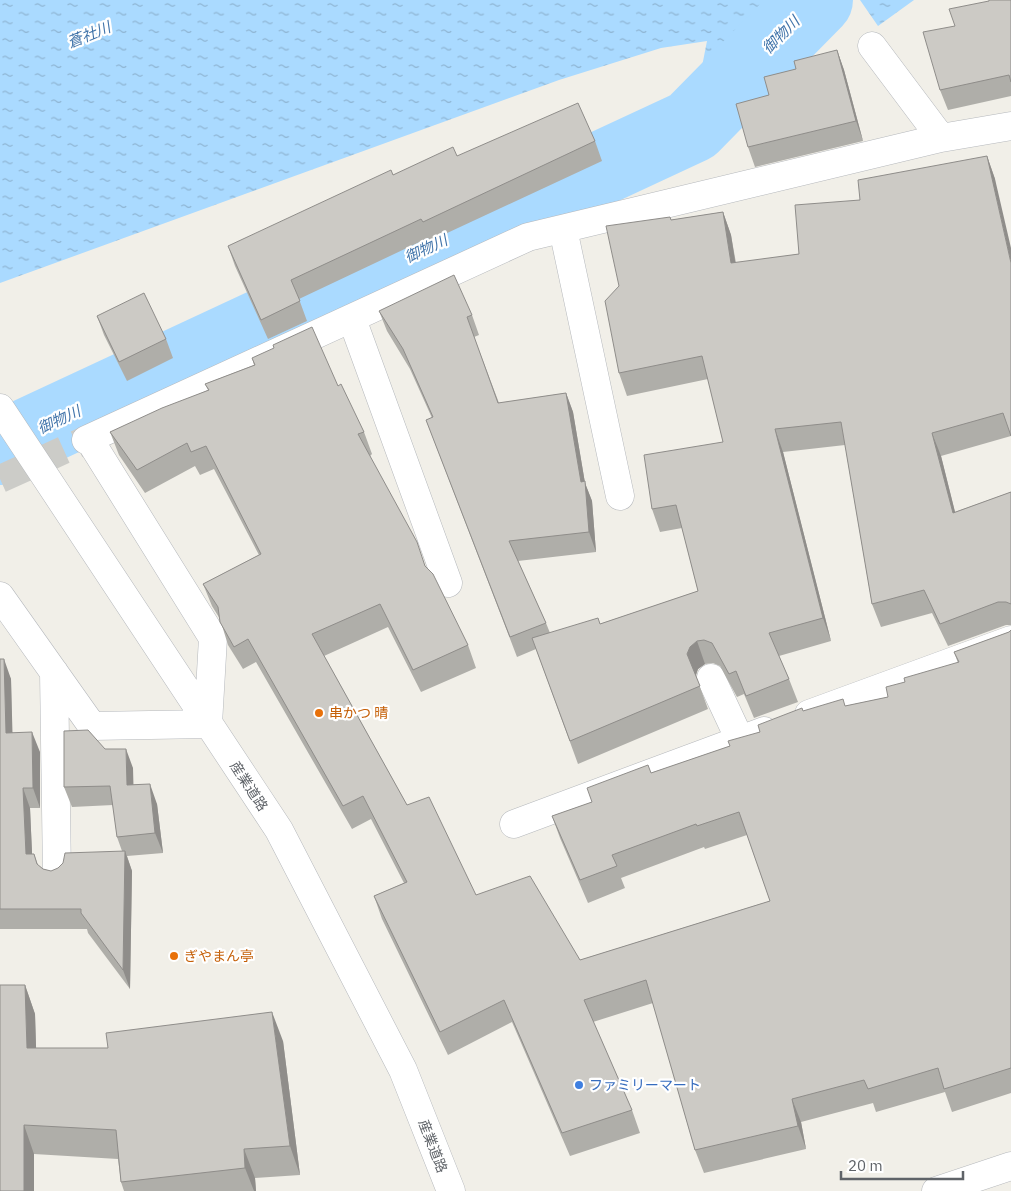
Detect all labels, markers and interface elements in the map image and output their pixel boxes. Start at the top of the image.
water label: 御物川 [758,11,805,57]
water label: 蒼社川 [64,17,115,52]
water label: 御物川 [401,230,452,267]
water label: 御物川 [34,401,85,438]
place label: 串かつ 晴 [329,704,388,722]
marker: 串かつ 晴 [313,707,325,719]
street label: 産業道路 [226,758,272,814]
place label: ぎやまん亭 [184,947,254,965]
marker: ぎやまん亭 [168,950,180,962]
place label: ファミリーマート [589,1076,701,1094]
marker: ファミリーマート [573,1079,585,1091]
street label: 産業道路 [415,1117,451,1175]
scale bar [841,1148,964,1180]
text: 20 m [848,1156,883,1175]

